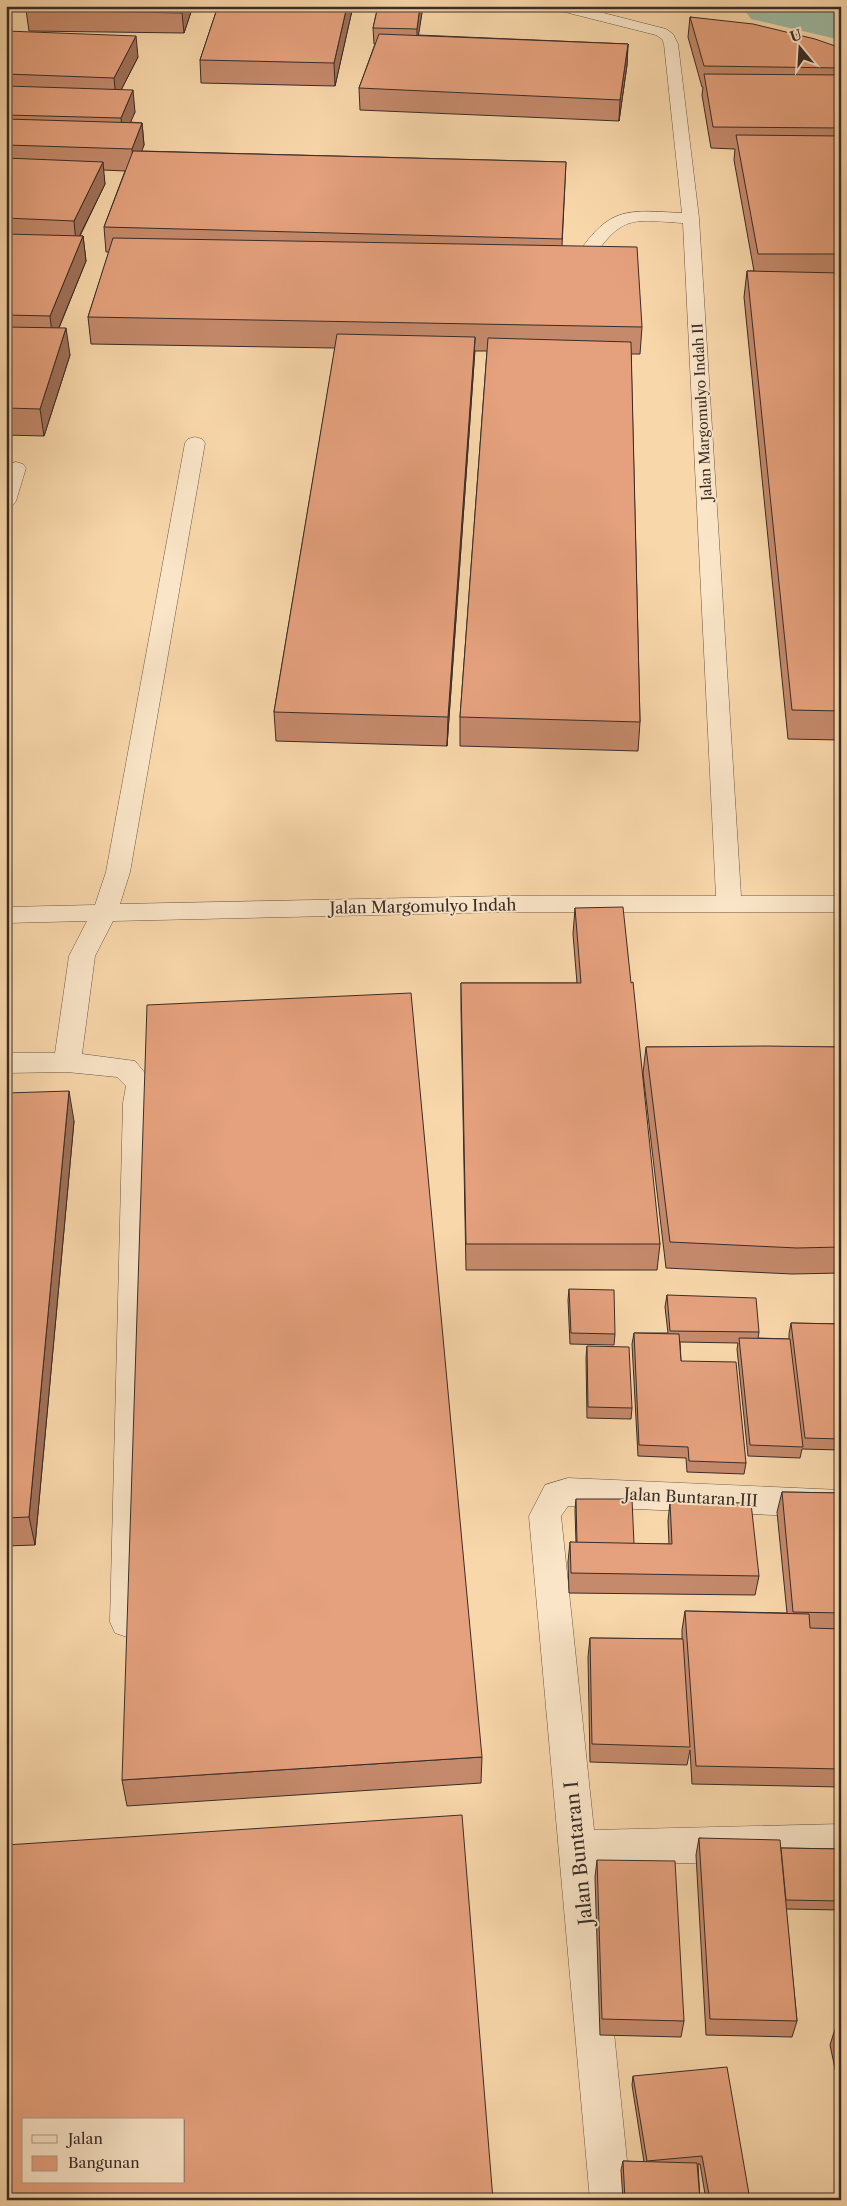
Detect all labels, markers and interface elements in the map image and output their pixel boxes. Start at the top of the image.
north arrow [774,22,824,72]
text: U [788,25,805,46]
street label: Jalan Margomulyo Indah II [688,323,716,503]
street label: Jalan Margomulyo Indah [326,894,517,918]
street label: Jalan Buntaran III [621,1483,758,1510]
street label: Jalan Buntaran I [559,1780,598,1929]
legend [22,2118,185,2184]
text: Jalan [66,2129,103,2148]
text: Bangunan [68,2153,140,2172]

